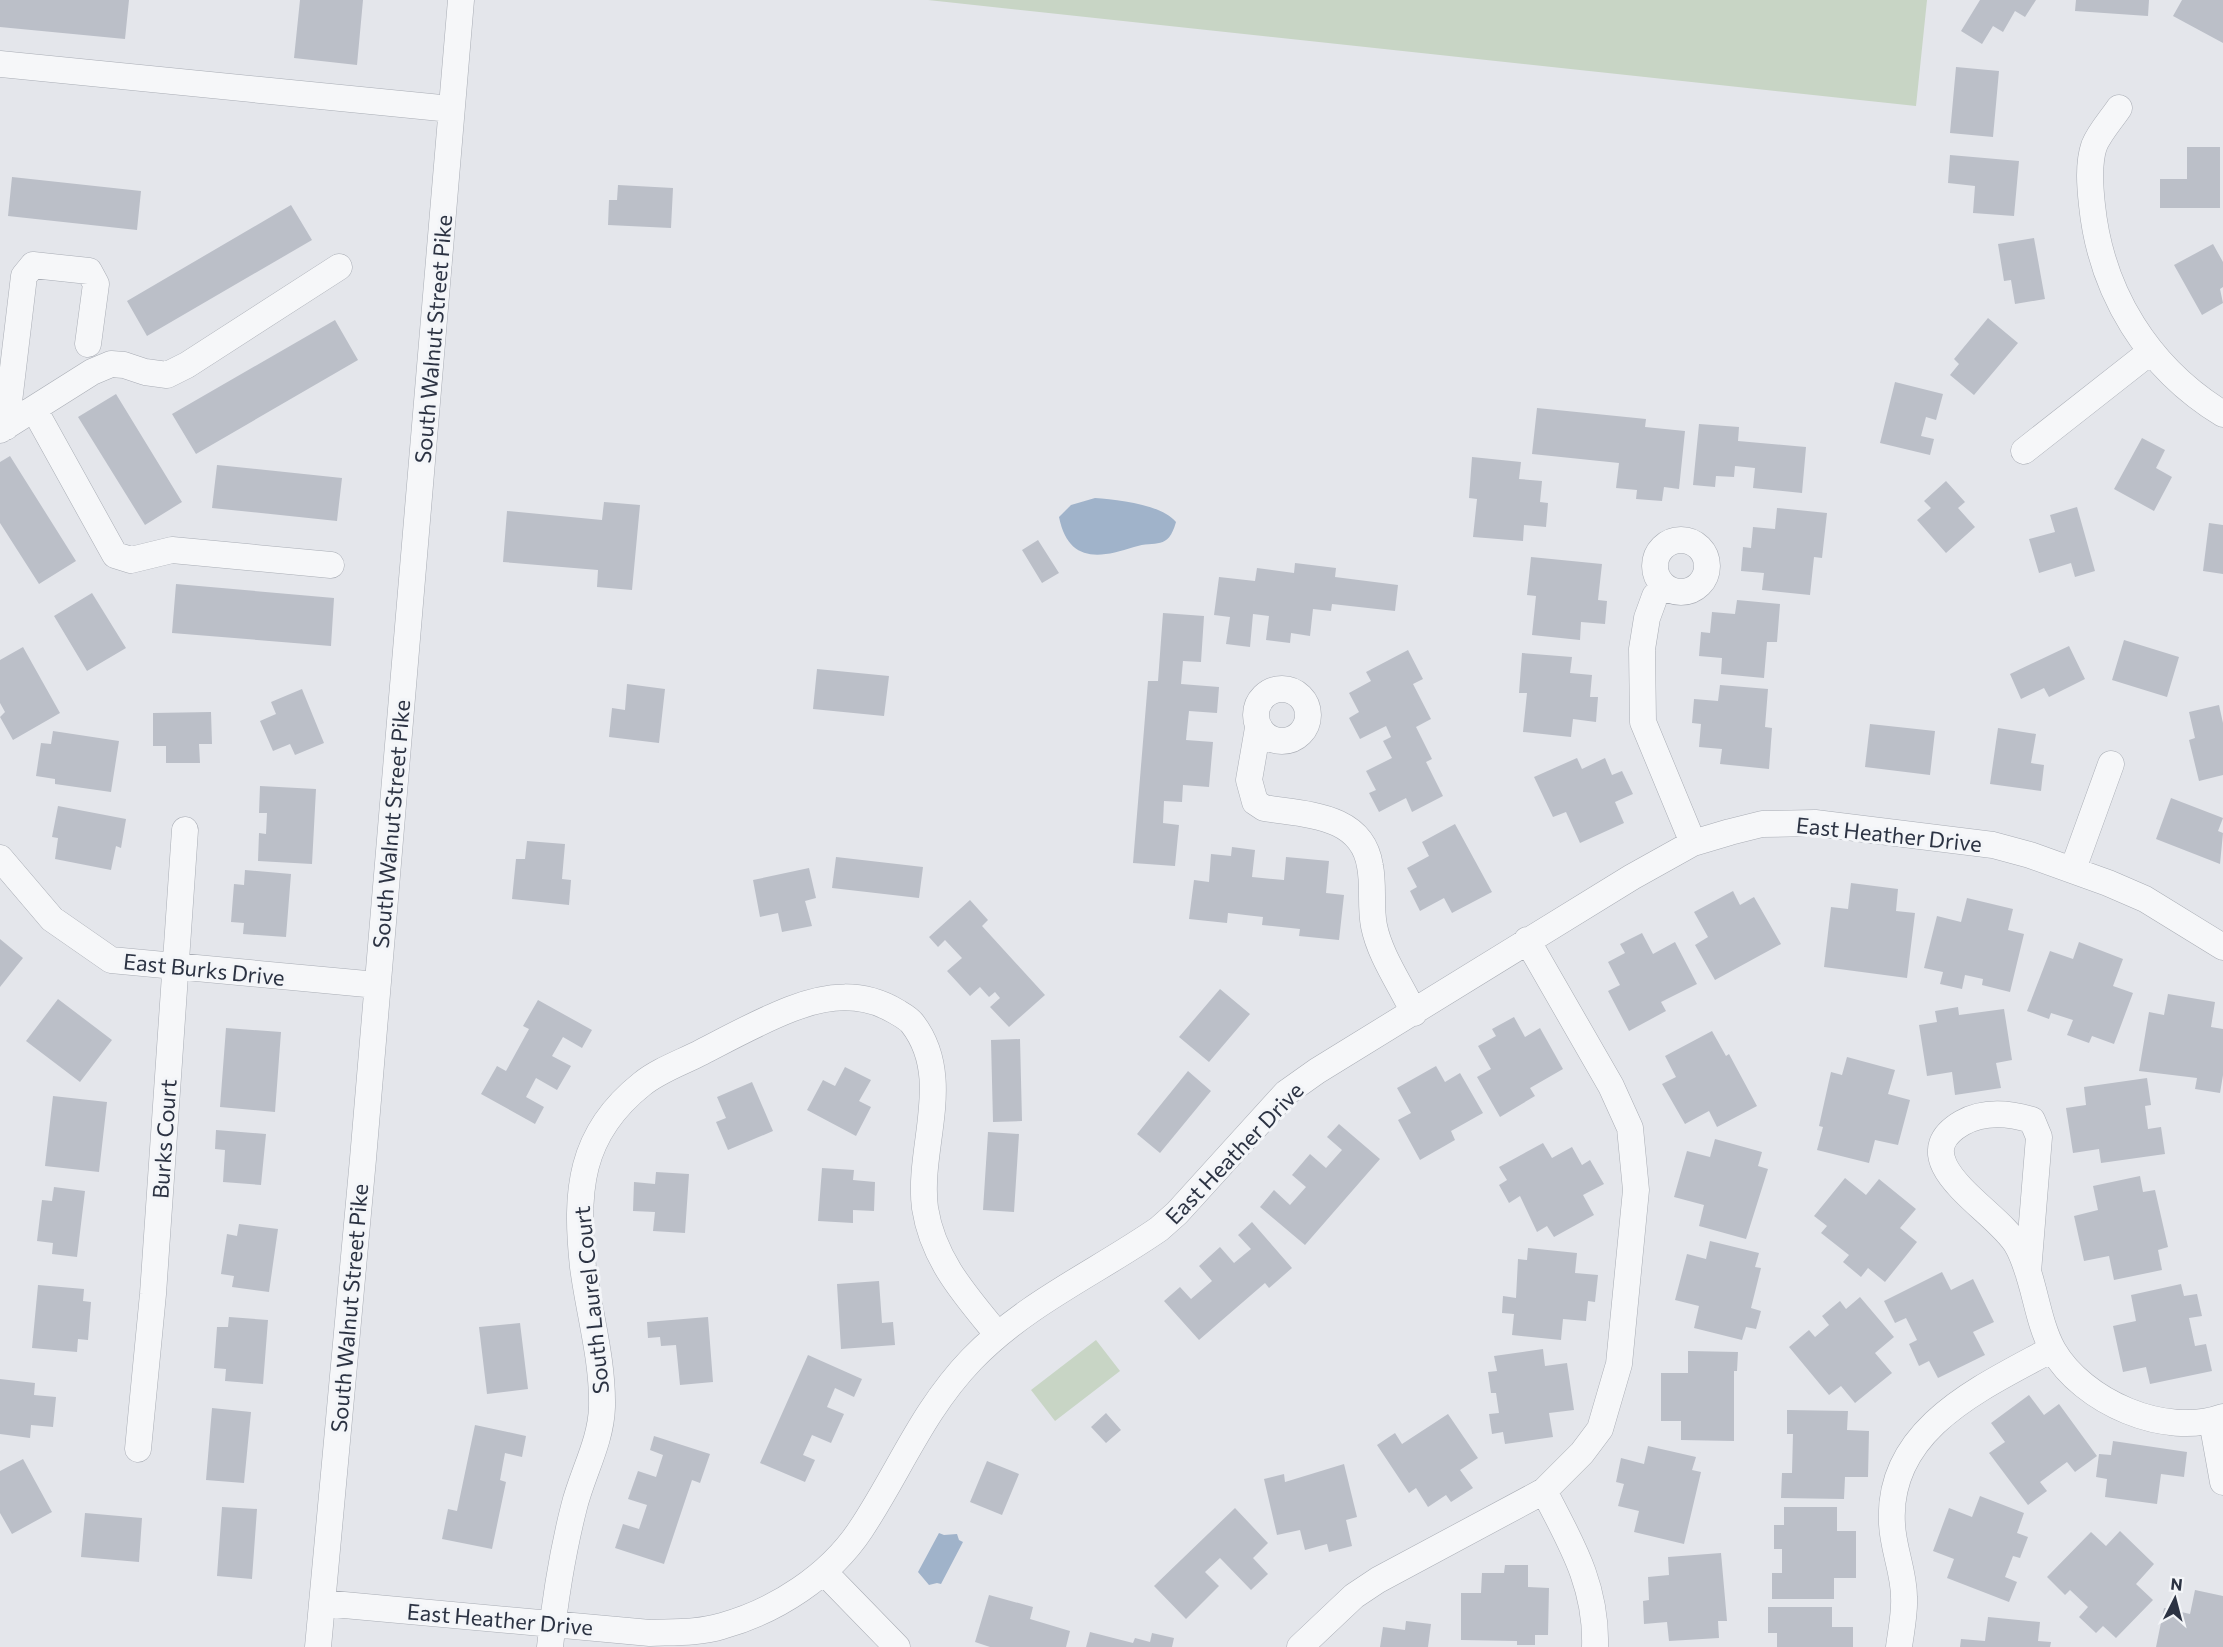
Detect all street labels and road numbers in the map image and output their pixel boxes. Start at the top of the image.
street label: South Walnut Street Pike [409,214,457,464]
street label: South Walnut Street Pike [367,699,415,949]
street label: East Heather Drive [1795,811,1983,857]
street label: East Burks Drive [122,947,286,991]
street label: East Heather Drive [1159,1076,1309,1230]
street label: Burks Court [146,1078,182,1200]
street label: South Walnut Street Pike [325,1183,373,1433]
street label: South Laurel Court [568,1205,614,1395]
street label: East Heather Drive [406,1597,594,1641]

